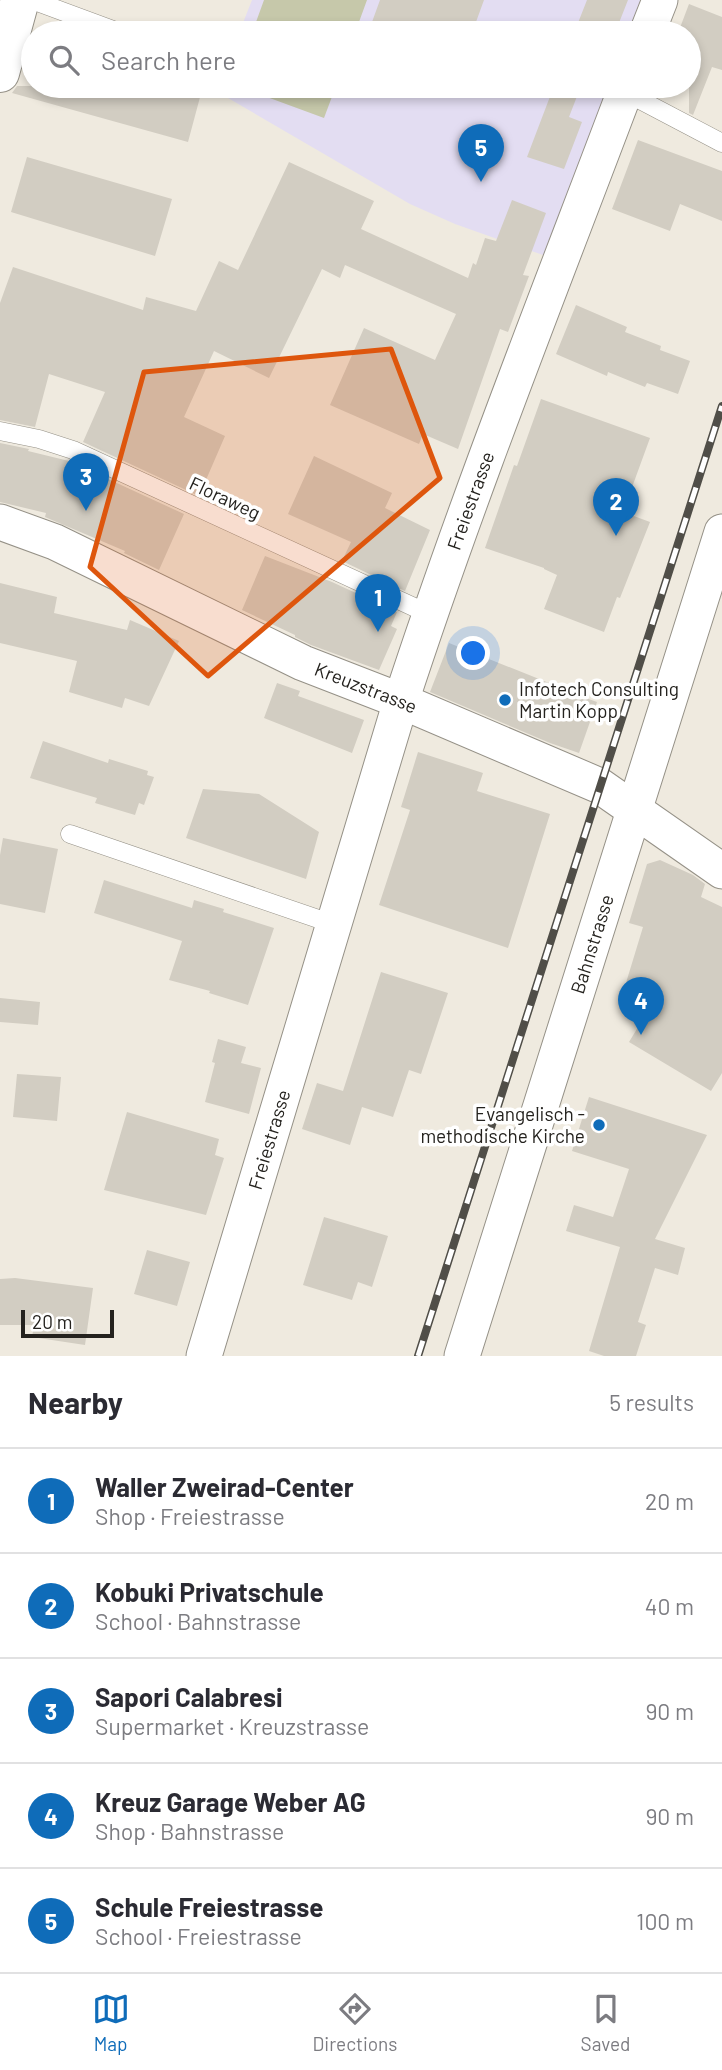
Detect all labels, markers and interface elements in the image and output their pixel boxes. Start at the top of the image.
search box [21,21,701,98]
icon: search [45,41,83,79]
text: Search here [101,44,236,75]
pin: 5 [458,124,504,182]
street label: Freiestrasse [442,448,499,553]
pin: 3 [63,453,109,511]
street label: Floraweg [186,471,264,524]
pin: 2 [593,478,639,536]
pin: 1 [355,574,401,632]
your location [456,636,490,670]
street label: Kreuzstrasse [312,657,421,718]
place label: Infotech Consulting Martin Kopp [519,677,679,722]
marker: Infotech Consulting Martin Kopp [497,692,513,708]
street label: Bahnstrasse [565,891,618,996]
pin: 4 [618,977,664,1035]
street label: Freiestrasse [243,1087,294,1192]
place label: Evangelisch - methodische Kirche [420,1102,585,1147]
marker: Evangelisch - methodische Kirche [591,1117,607,1133]
scale bar [21,1307,114,1339]
text: 20 m [32,1310,72,1333]
text: Nearby [28,1384,123,1420]
text: 5 results [609,1388,694,1416]
text: Waller Zweirad-Center [95,1471,354,1502]
text: 1 [47,1487,55,1515]
text: 20 m [645,1487,694,1515]
text: Shop · Freiestrasse [95,1502,285,1530]
text: Kobuki Privatschule [95,1576,324,1607]
text: 2 [45,1592,57,1620]
text: 40 m [645,1592,694,1620]
text: School · Bahnstrasse [95,1607,301,1635]
text: Sapori Calabresi [95,1681,283,1712]
text: 3 [45,1697,57,1725]
text: 90 m [645,1697,694,1725]
text: Supermarket · Kreuzstrasse [95,1712,369,1740]
text: Kreuz Garage Weber AG [95,1786,366,1817]
text: 4 [44,1802,58,1830]
text: 90 m [645,1802,694,1830]
text: Shop · Bahnstrasse [95,1817,284,1845]
text: Schule Freiestrasse [95,1891,323,1922]
text: 5 [45,1907,57,1935]
text: 100 m [636,1907,694,1935]
text: School · Freiestrasse [95,1922,302,1950]
tab: Map [92,1990,130,2055]
tab: Directions [313,1990,398,2055]
tab: Saved [581,1990,630,2055]

